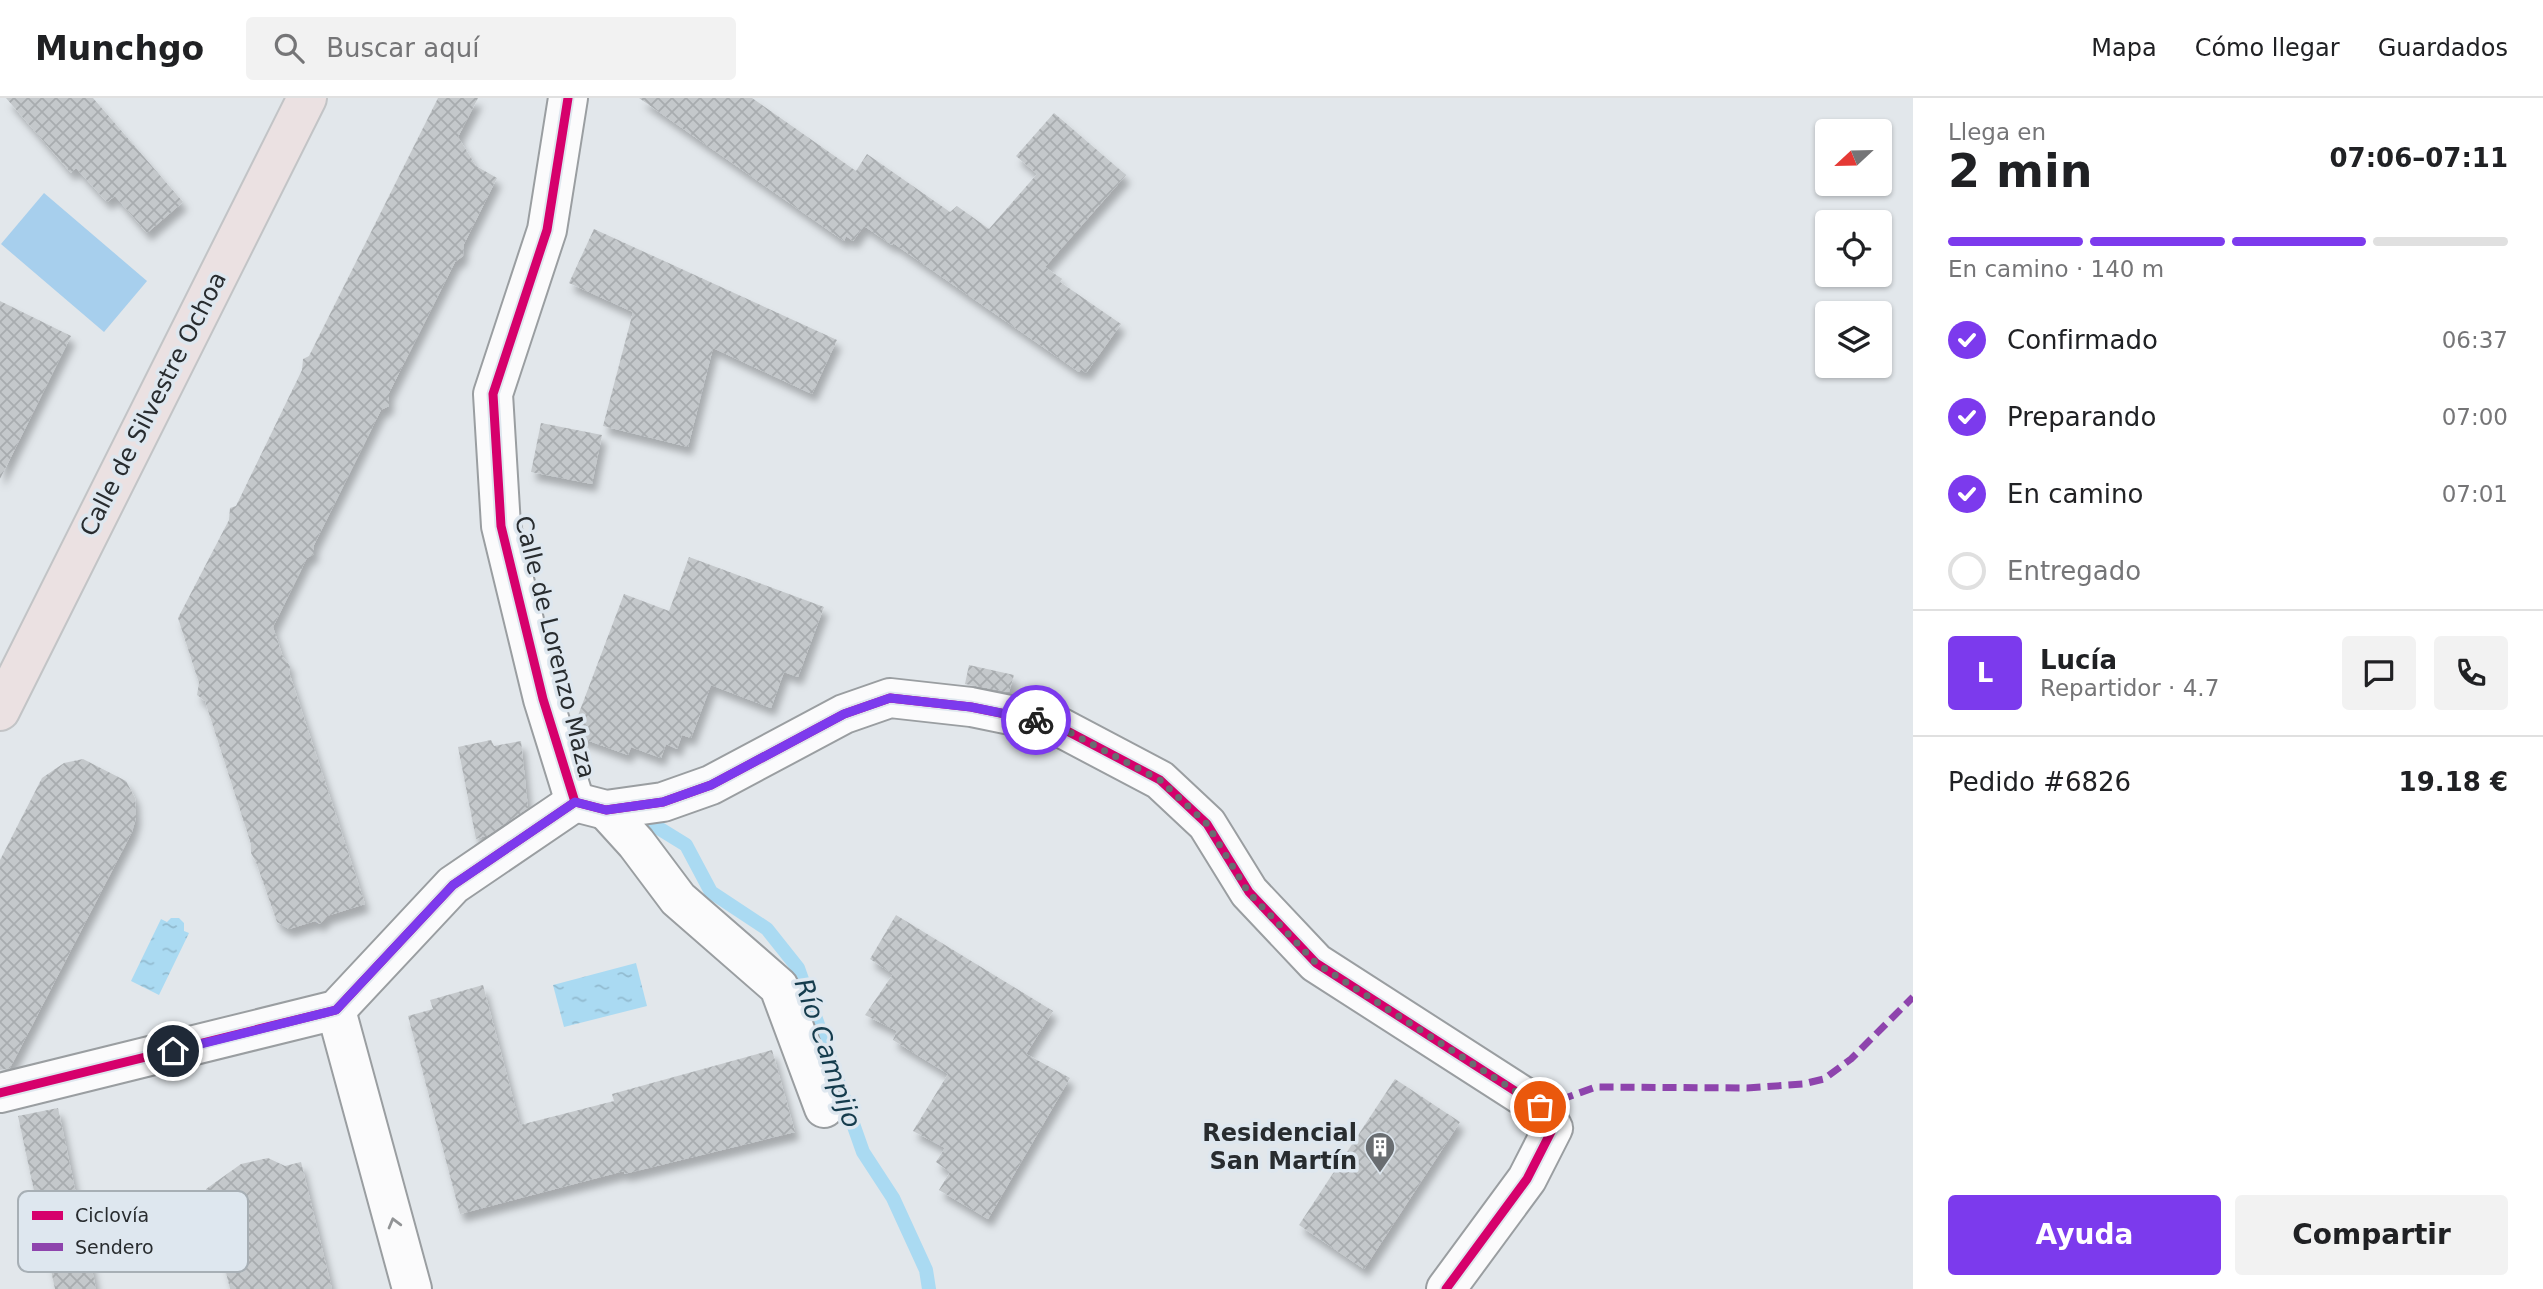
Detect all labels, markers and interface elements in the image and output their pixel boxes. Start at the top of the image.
search box [246,17,736,80]
text: Munchgo [35,29,204,68]
icon: search [270,29,308,67]
text: Buscar aquí [326,33,479,63]
text: Mapa [2091,34,2157,62]
text: Cómo llegar [2195,34,2340,62]
text: Guardados [2378,34,2508,62]
north arrow [1815,119,1892,196]
map controls [1815,119,1892,378]
text: Llega en [1948,119,2046,145]
text: 07:06–07:11 [2329,143,2508,173]
text: 2 min [1948,144,2092,198]
button: locate [1815,210,1892,287]
text: En camino · 140 m [1948,256,2164,282]
street label: Calle de Silvestre Ochoa [74,267,232,541]
button: layers [1815,301,1892,378]
icon: check [1948,321,1986,359]
text: Confirmado [2007,325,2158,355]
text: 06:37 [2442,327,2508,353]
icon: check [1948,398,1986,436]
text: Preparando [2007,402,2156,432]
text: 07:00 [2442,404,2508,430]
icon: check [1948,475,1986,513]
text: En camino [2007,479,2143,509]
text: 07:01 [2442,481,2508,507]
street label: Calle de Lorenzo Maza [509,513,601,781]
text: Entregado [2007,556,2141,586]
button: chat [2342,636,2416,710]
button: phone [2434,636,2508,710]
text: Lucía [2040,645,2117,675]
text: L [1977,658,1993,688]
text: Repartidor · 4.7 [2040,675,2219,701]
courier [1001,685,1071,755]
icon: bike [1017,701,1055,739]
text: Pedido #6826 [1948,767,2131,797]
text: 19.18 € [2399,767,2508,797]
water label: Río Campijo [788,974,868,1132]
pin [143,1021,203,1081]
icon: home [154,1032,192,1070]
pin [1510,1077,1570,1137]
icon: bag [1521,1088,1559,1126]
place label: Residencial San Martín [1202,1119,1357,1175]
building icon: Residencial San Martín [1363,1130,1397,1174]
legend [18,1191,248,1272]
button: Ayuda [1948,1195,2221,1275]
button: Compartir [2235,1195,2508,1275]
text: Ciclovía [75,1204,149,1226]
one-way arrow [387,1217,402,1229]
text: Sendero [75,1236,154,1258]

